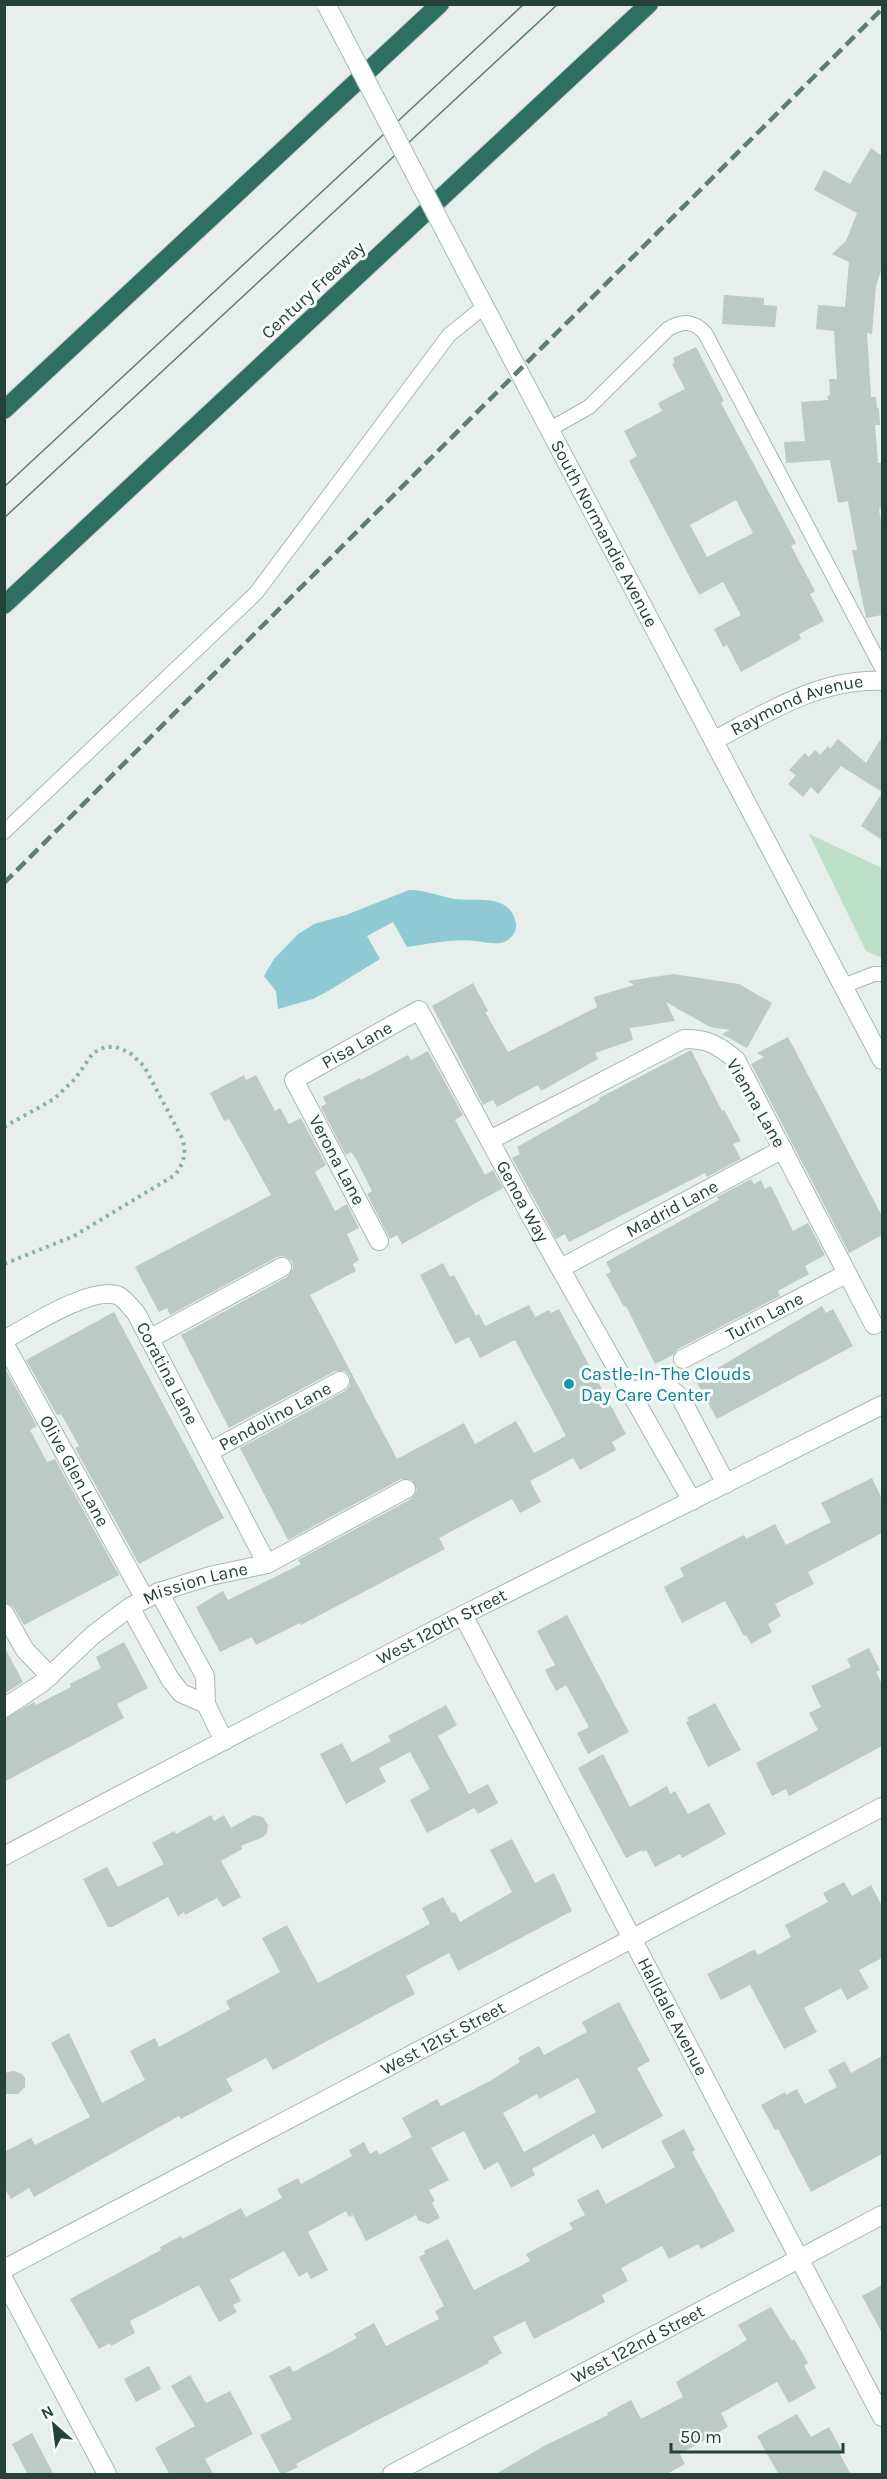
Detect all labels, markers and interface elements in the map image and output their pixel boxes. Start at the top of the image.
street label: Century Freeway [257,236,370,344]
street label: South Normandie Avenue [546,436,663,631]
street label: Raymond Avenue [727,670,864,740]
street label: Pisa Lane [318,1016,396,1073]
street label: Vienna Lane [722,1055,790,1151]
street label: Verona Lane [304,1111,370,1209]
street label: Genoa Way [492,1157,554,1246]
street label: Madrid Lane [622,1175,722,1242]
street label: Turin Lane [722,1287,807,1346]
street label: Coratina Lane [132,1318,203,1428]
place label: Castle-In-The Clouds Day Care Center [581,1363,751,1406]
street label: Pendolino Lane [215,1377,335,1456]
marker: Castle-In-The Clouds Day Care Center [562,1377,576,1391]
street label: Olive Glen Lane [35,1411,114,1531]
street label: Mission Lane [139,1557,250,1609]
street label: West 120th Street [373,1584,511,1670]
street label: Halldale Avenue [633,1954,713,2079]
street label: West 121st Street [377,1996,509,2080]
street label: West 122nd Street [567,2300,708,2388]
north arrow [24,2395,84,2455]
text: N [38,2401,57,2423]
scale bar [671,2416,844,2454]
text: 50 m [680,2426,722,2448]

